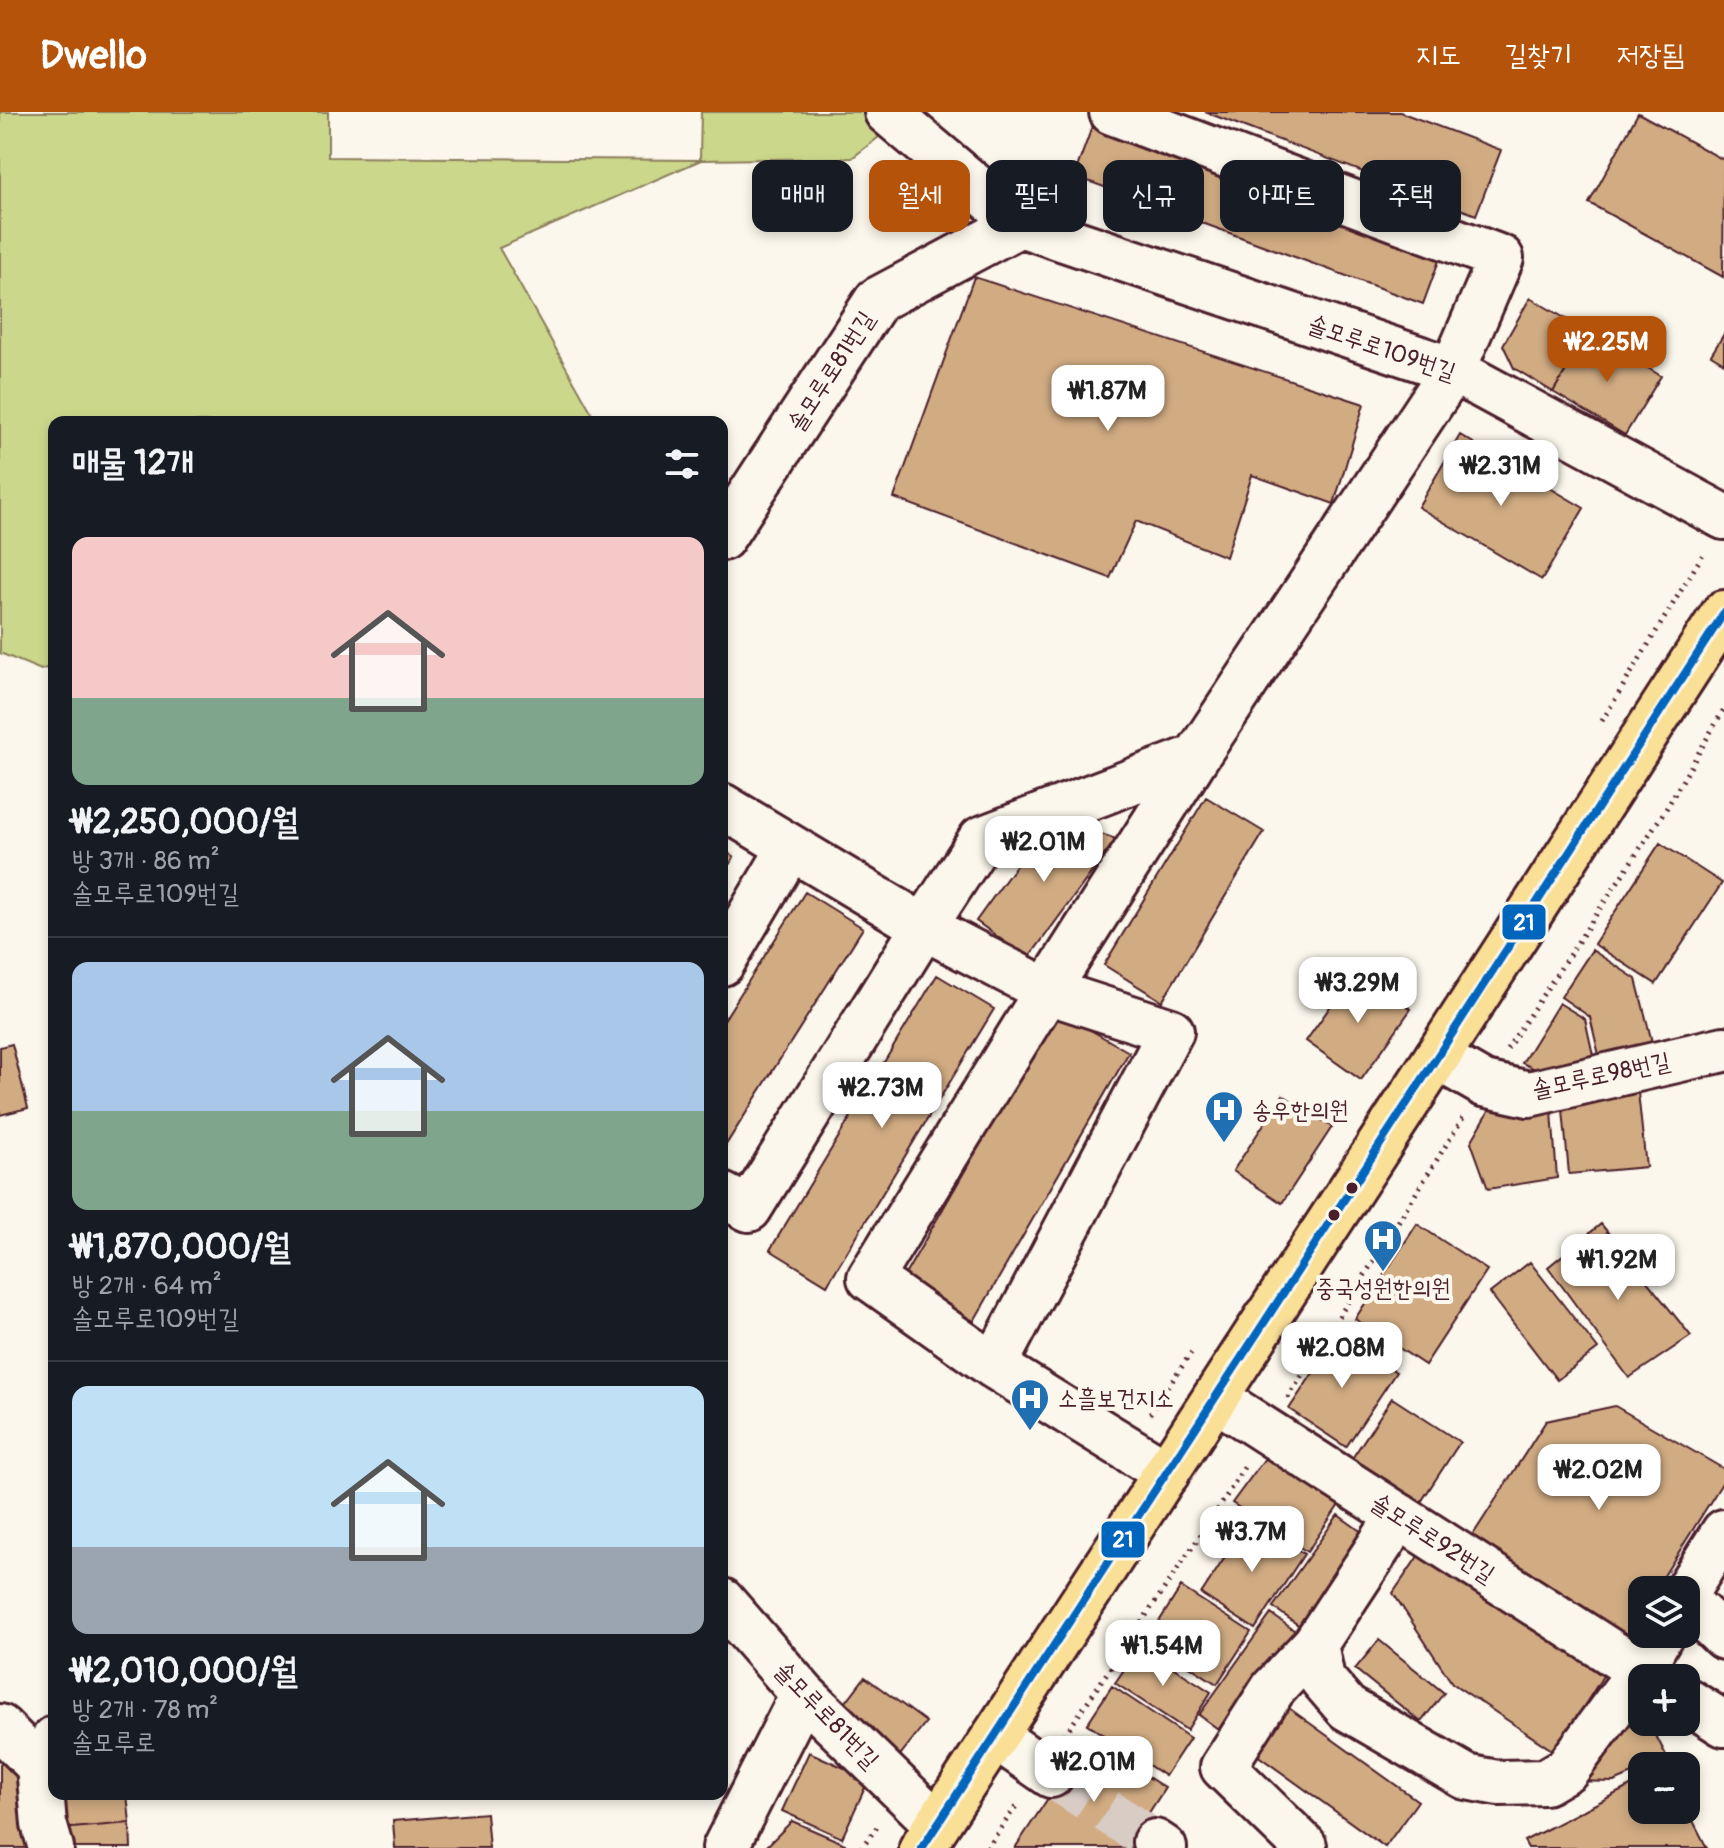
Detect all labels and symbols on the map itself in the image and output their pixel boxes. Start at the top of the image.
street label: 솔모루로81번길 [782,306,881,437]
street label: 솔모루로109번길 [1304,310,1459,387]
pin: ₩2.25M [1542,316,1672,384]
pin: ₩1.87M [1043,365,1173,433]
pin: ₩2.31M [1436,440,1566,508]
pin: ₩2.01M [979,816,1109,884]
line badge: 21 [1501,903,1547,941]
text: 21 [1514,909,1534,937]
pin: ₩3.29M [1293,957,1423,1025]
street label: 솔모루로98번길 [1529,1047,1673,1104]
pin: ₩2.73M [817,1062,947,1130]
hospital icon: 송우한의원 [1203,1089,1245,1144]
place label: 송우한의원 [1252,1096,1349,1125]
unlabelled marker [1344,1180,1360,1196]
unlabelled marker [1326,1207,1342,1223]
hospital icon: 중국성원한의원 [1362,1218,1404,1273]
pin: ₩1.92M [1553,1234,1683,1302]
place label: 중국성원한의원 [1315,1274,1451,1303]
pin: ₩2.08M [1277,1322,1407,1390]
hospital icon: 소흘보건지소 [1009,1377,1051,1432]
place label: 소흘보건지소 [1058,1384,1174,1413]
pin: ₩2.02M [1534,1444,1664,1512]
street label: 솔모루로92번길 [1365,1488,1500,1589]
pin: ₩3.7M [1196,1506,1308,1574]
line badge: 21 [1100,1520,1146,1559]
text: 21 [1113,1526,1133,1554]
pin: ₩1.54M [1098,1620,1228,1688]
street label: 솔모루로81번길 [769,1656,885,1775]
pin: ₩2.01M [1029,1736,1159,1804]

